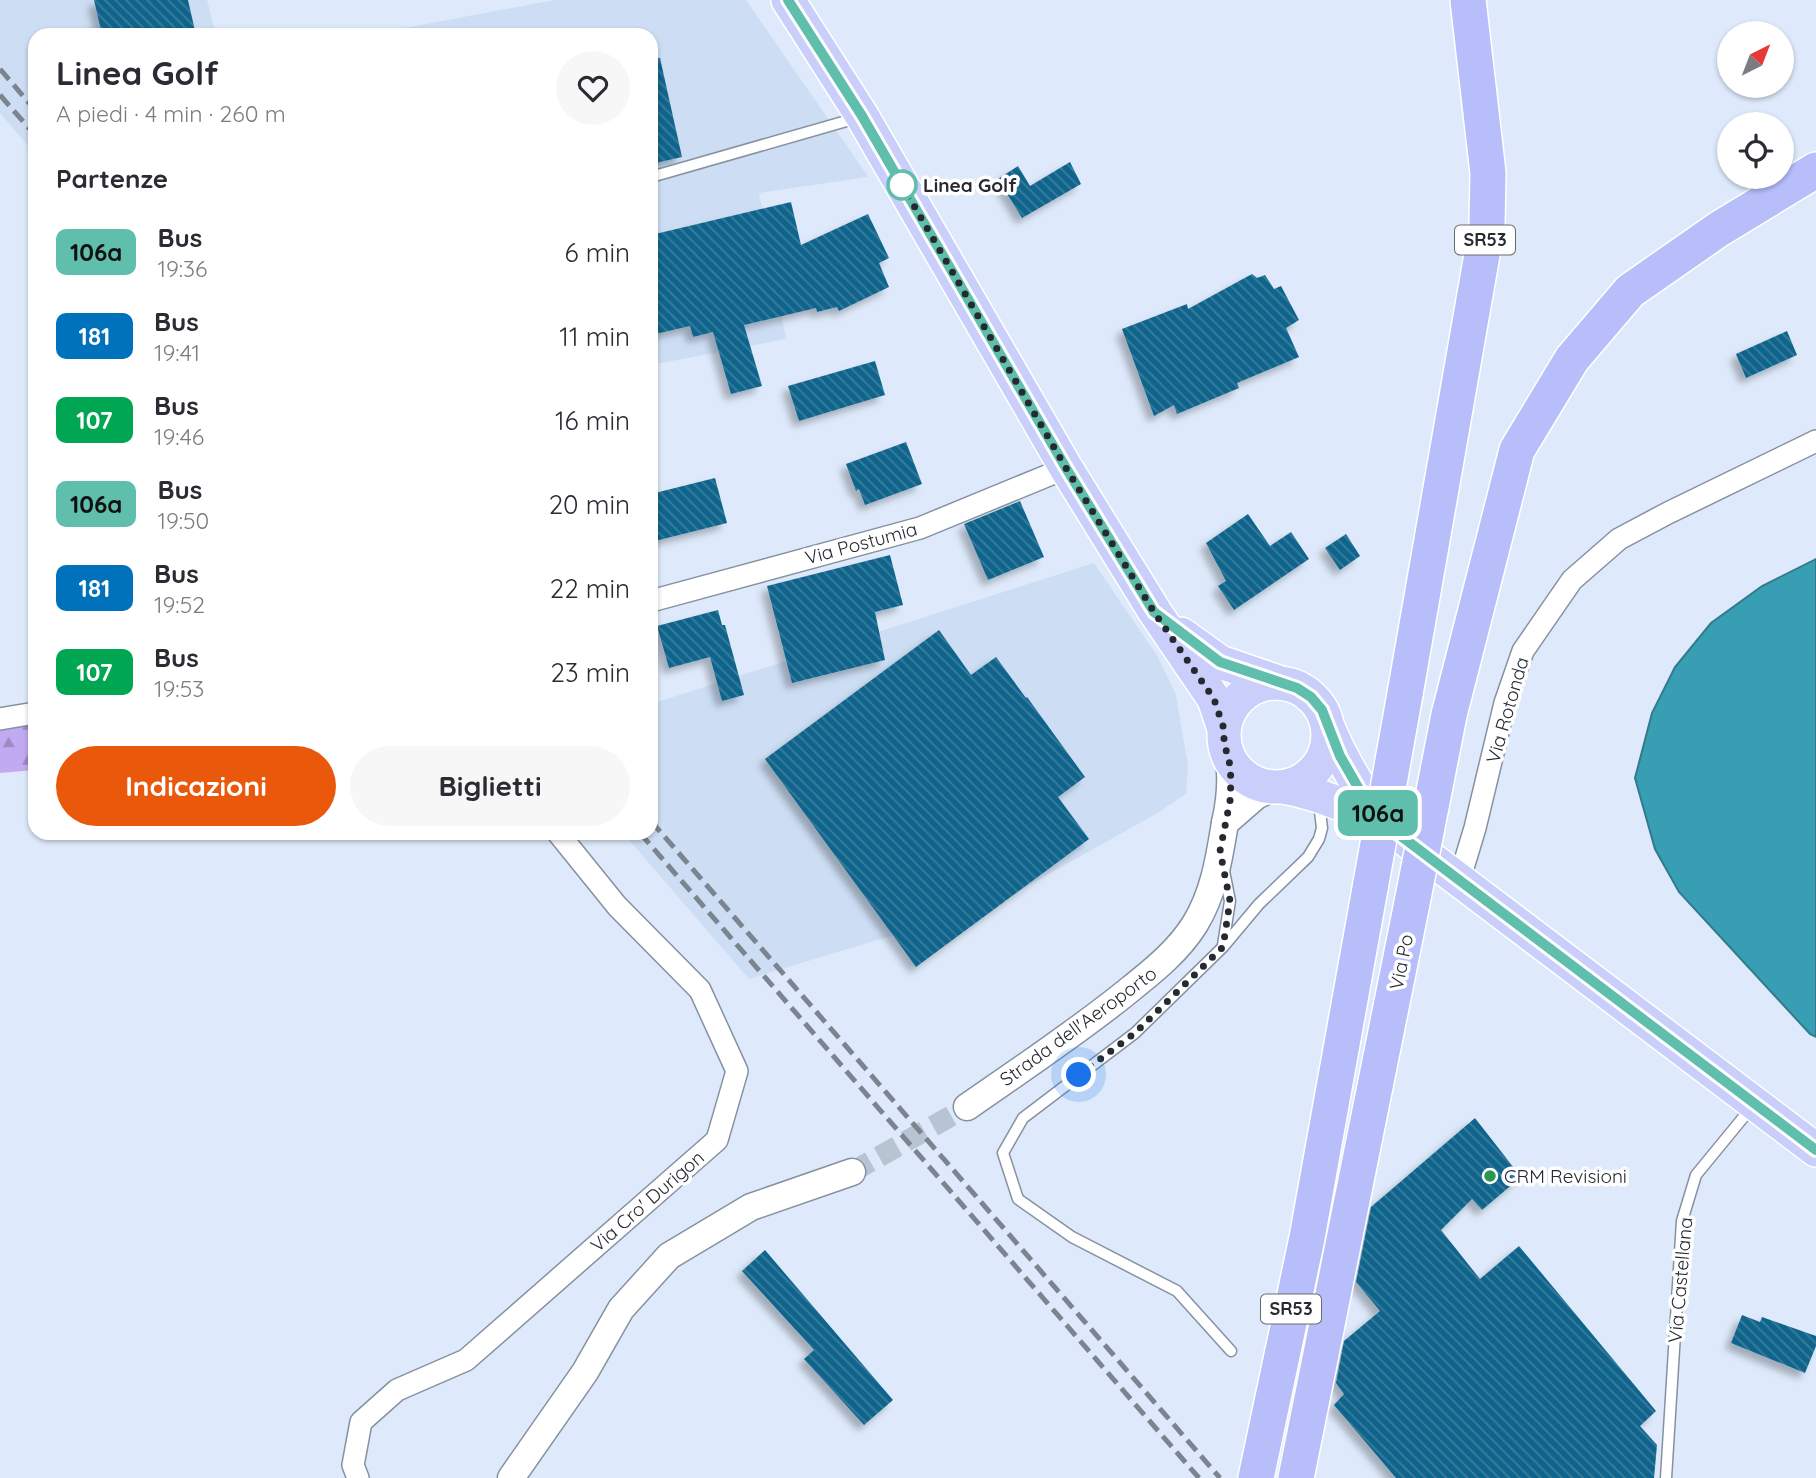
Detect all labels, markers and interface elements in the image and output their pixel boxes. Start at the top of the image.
north arrow [1717,21,1794,98]
map controls [1717,21,1794,189]
button: heart [556,51,630,125]
text: Linea Golf [56,52,218,93]
text: A piedi · 4 min · 260 m [56,99,286,128]
button: locate [1717,112,1794,189]
text: Partenze [56,162,168,195]
marker: Linea Golf [887,170,917,200]
place label: Linea Golf [923,173,1017,197]
text: Bus [157,221,202,254]
road number: SR53 [1455,226,1515,254]
text: 6 min [565,236,630,269]
text: 106a [70,237,122,267]
text: 19:36 [157,254,208,283]
text: Bus [154,305,199,338]
text: 11 min [559,320,630,353]
text: 181 [79,321,110,351]
text: 19:41 [154,338,200,367]
text: Bus [154,389,199,422]
text: 16 min [555,404,630,437]
text: 107 [76,405,113,435]
text: 19:46 [154,422,204,451]
text: Bus [157,473,202,506]
text: 20 min [549,488,630,521]
text: 106a [70,489,122,519]
text: 19:50 [157,506,209,535]
street label: Via Postumia [802,517,920,569]
text: Bus [154,557,199,590]
text: 22 min [550,572,630,605]
text: 181 [79,573,110,603]
text: 19:52 [154,590,205,619]
text: Bus [154,641,199,674]
street label: Via Rotonda [1480,654,1534,766]
text: 23 min [551,656,630,689]
text: 107 [76,657,113,687]
text: 19:53 [154,674,204,703]
button: Indicazioni [56,746,336,826]
button: Biglietti [350,746,630,826]
line badge: 106a [1329,790,1427,836]
text: 106a [1352,798,1404,828]
street label: Via Po [1384,932,1418,992]
street label: Strada dell'Aeroporto [995,961,1161,1091]
your location [1061,1057,1096,1092]
street label: Via Cro' Durigon [585,1145,709,1257]
place label: CRM Revisioni [1504,1164,1627,1188]
marker: CRM Revisioni [1482,1168,1498,1184]
street label: Via Castellana [1663,1216,1697,1344]
road number: SR53 [1261,1294,1321,1324]

